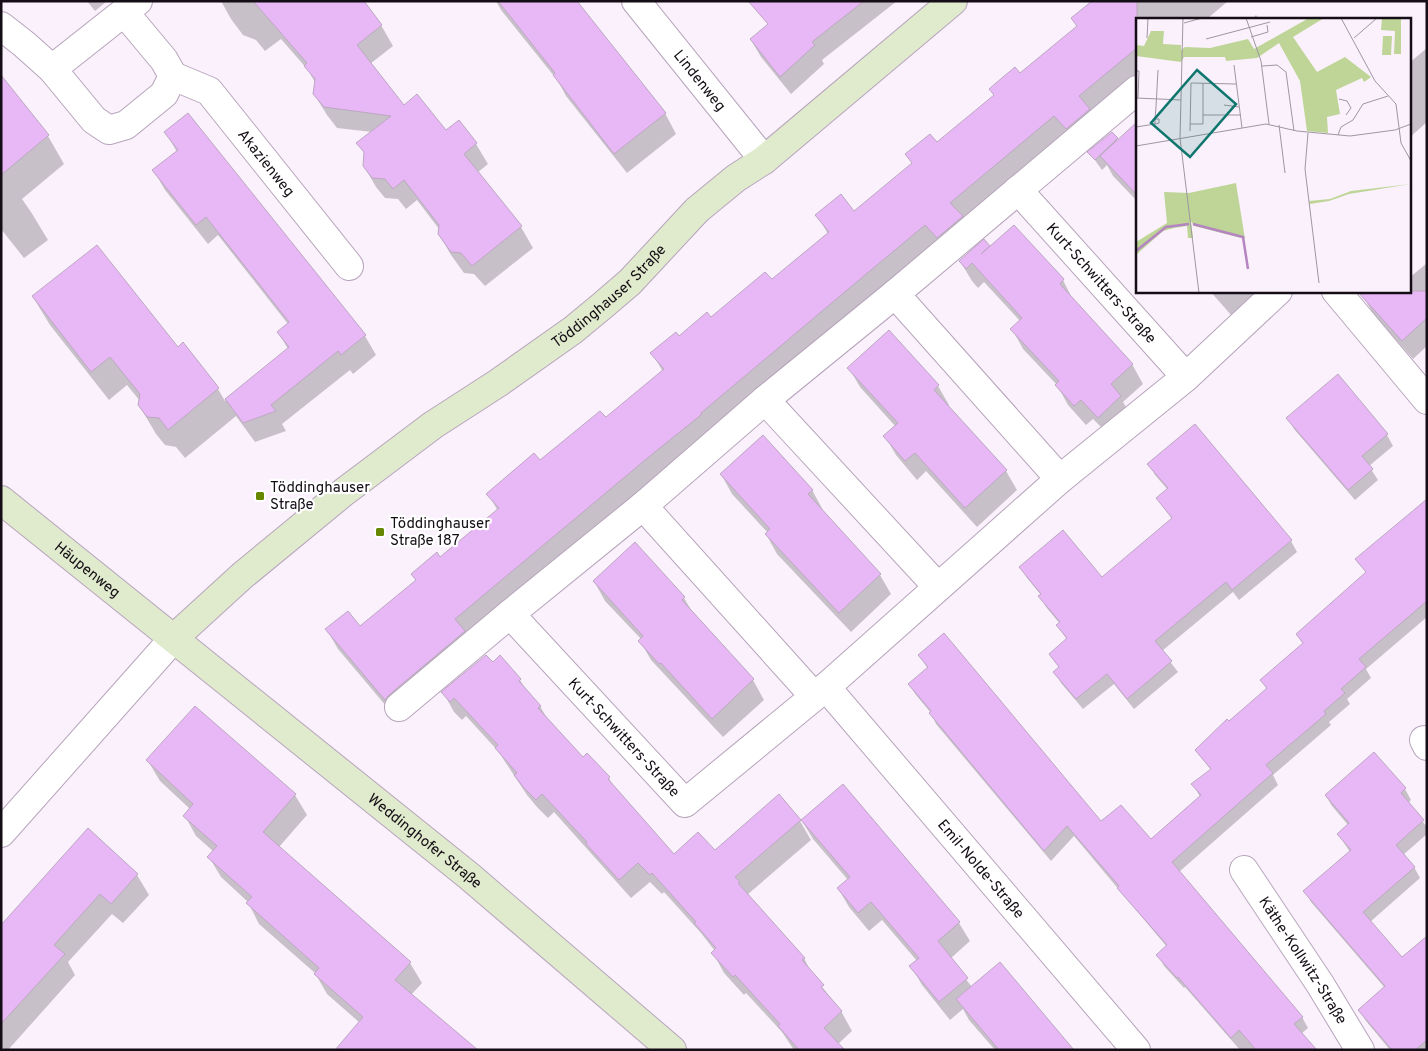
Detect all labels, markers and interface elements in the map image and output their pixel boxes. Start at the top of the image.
inset map [1136,18,1410,292]
street label: Lindenweg [668,47,729,116]
street label: Akazienweg [233,126,298,201]
street label: Kurt-Schwitters-Straße [1041,220,1160,348]
street label: Töddinghauser Straße [548,241,671,353]
place label: Töddinghauser Straße [270,479,370,515]
marker: Töddinghauser Straße [254,490,266,502]
place label: Töddinghauser Straße 187 [390,515,490,551]
marker: Töddinghauser Straße 187 [374,526,386,538]
street label: Häupenweg [50,539,123,603]
street label: Kurt-Schwitters-Straße [563,675,683,802]
street label: Weddinghofer Straße [363,790,485,894]
street label: Emil-Nolde-Straße [932,816,1028,923]
street label: Käthe-Kollwitz-Straße [1254,894,1350,1028]

